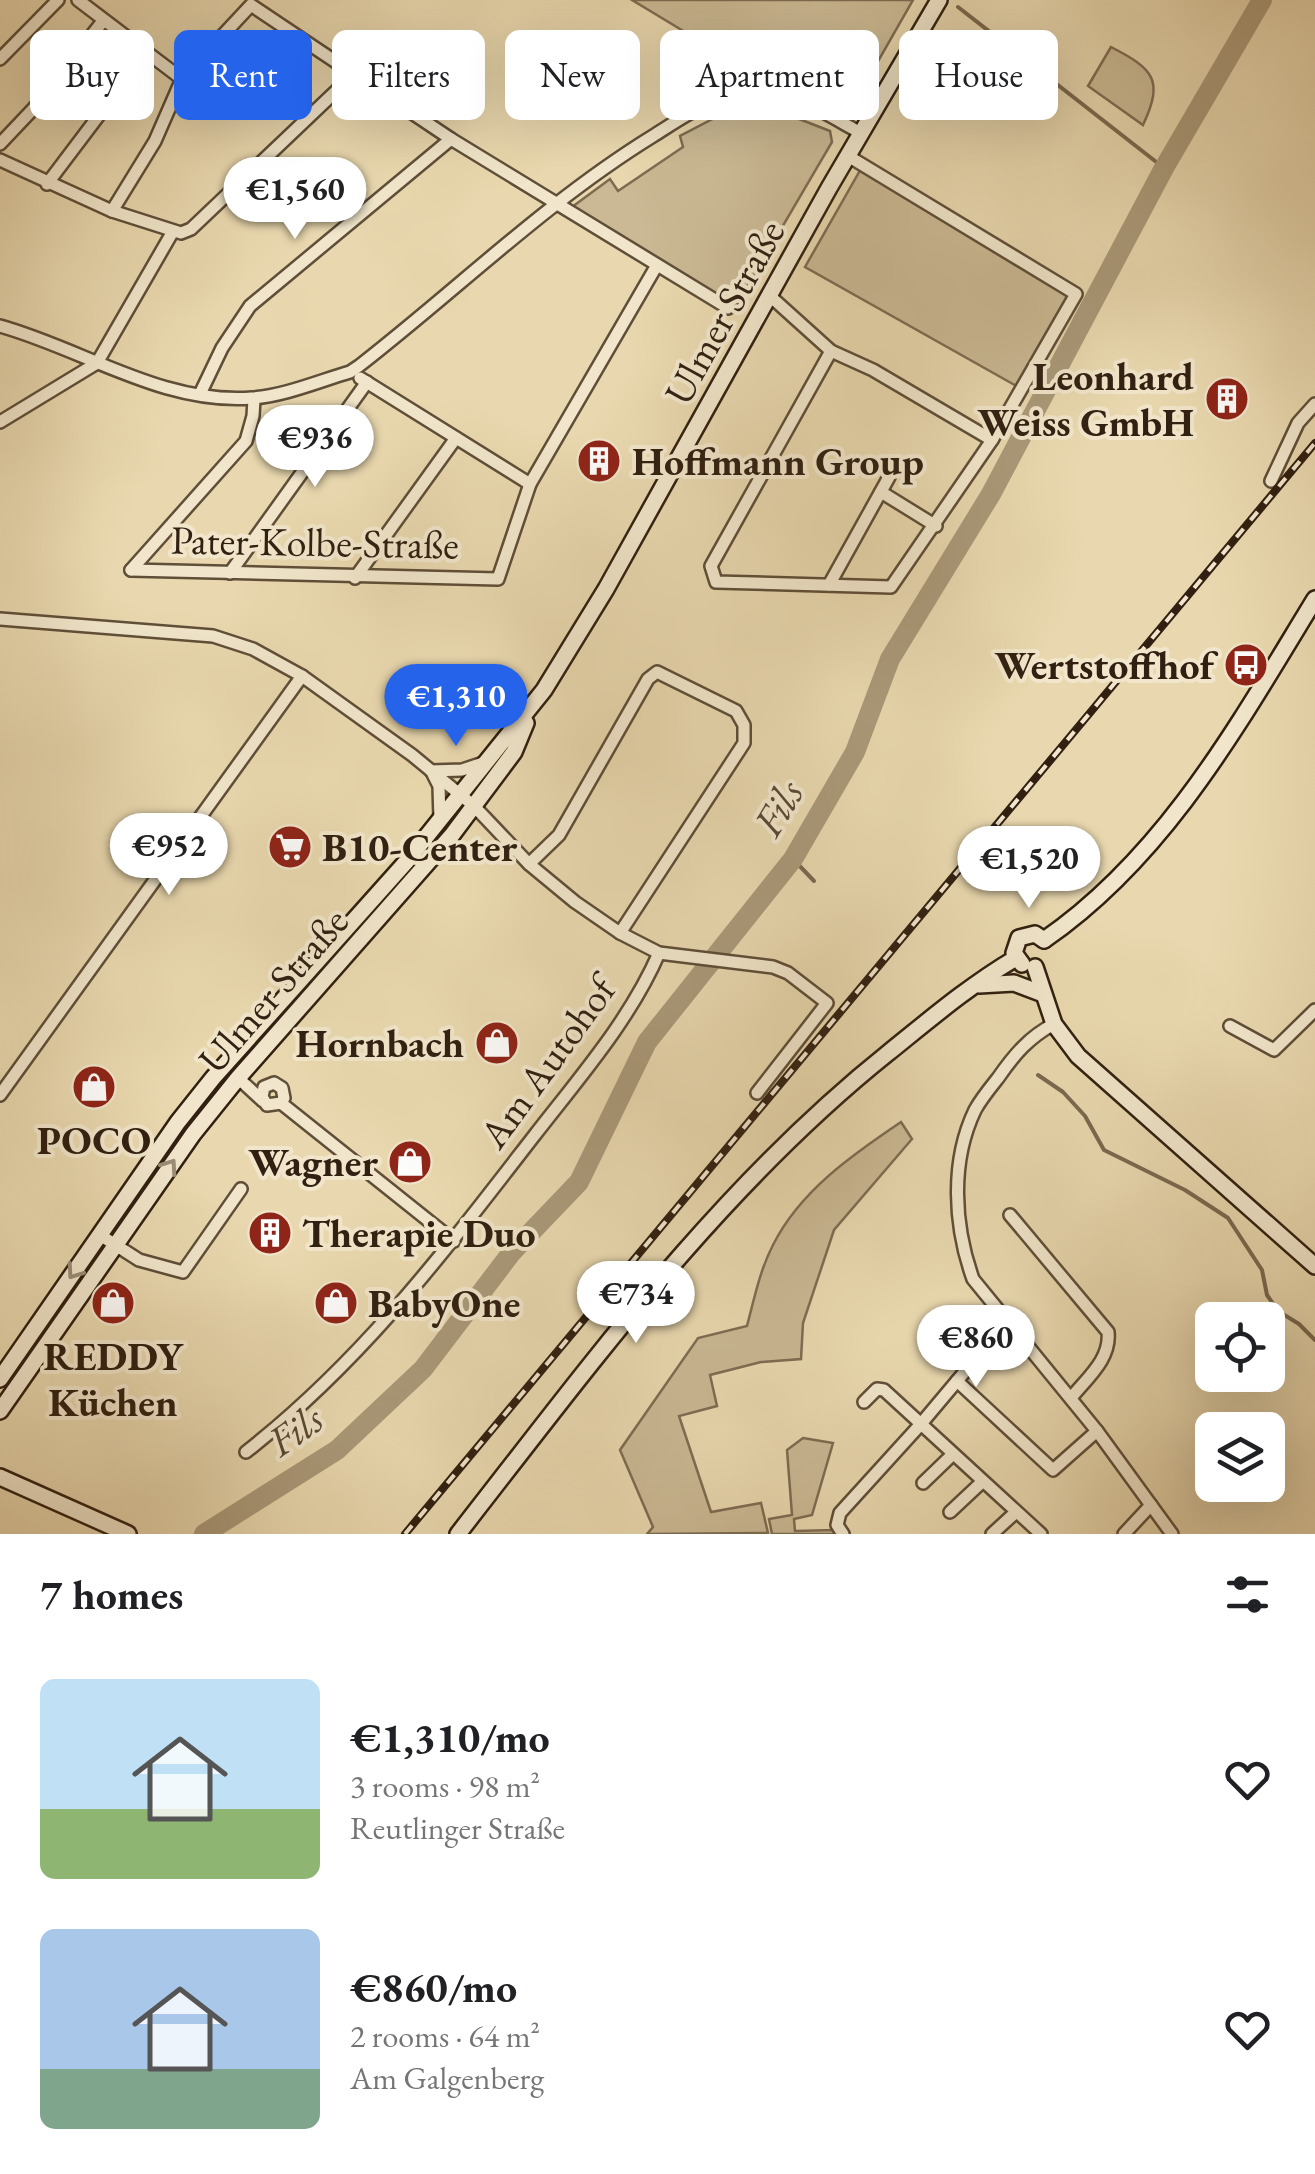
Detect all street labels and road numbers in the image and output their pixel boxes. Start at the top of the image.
street label: Ulmer Straße [652,210,796,414]
street label: Pater-Kolbe-Straße [171,513,459,571]
street label: Ulmer Straße [187,896,359,1084]
street label: Am Autohof [466,962,629,1159]

